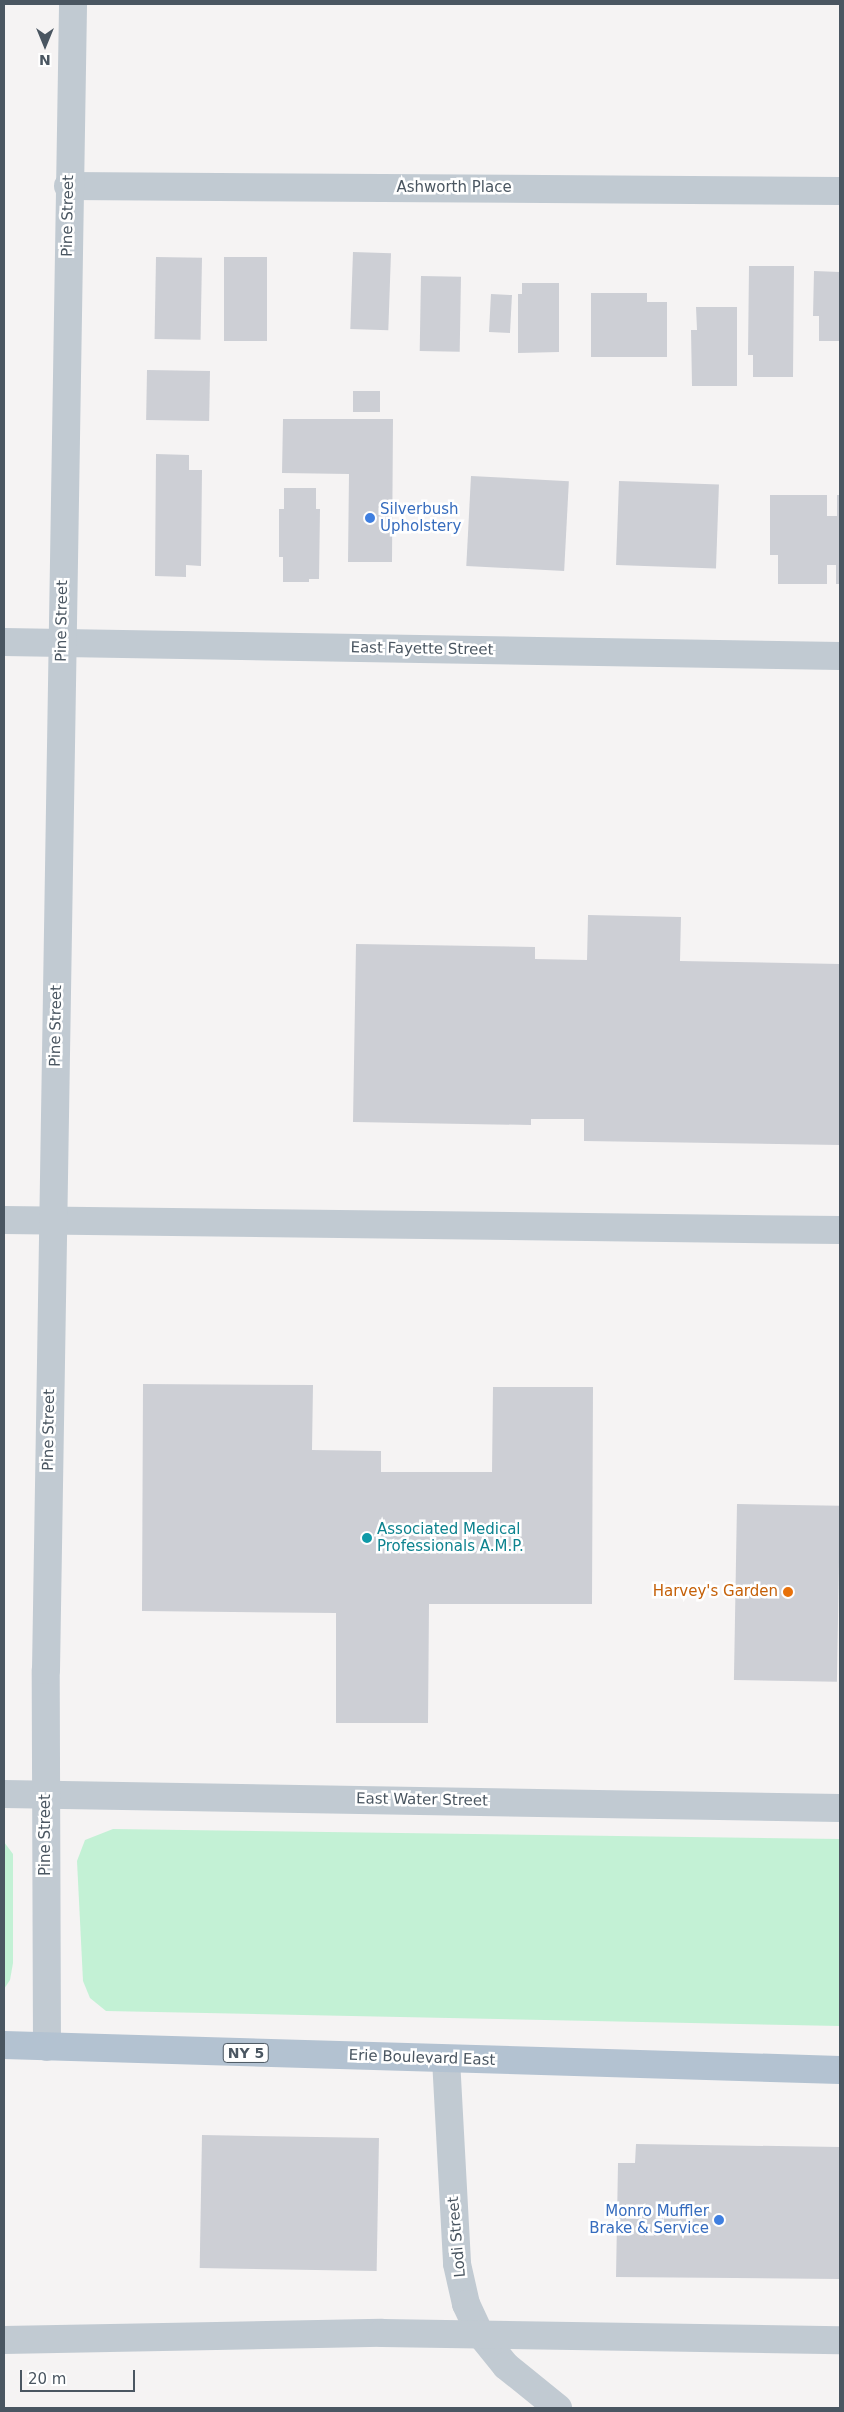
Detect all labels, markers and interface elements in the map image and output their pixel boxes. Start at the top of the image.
north arrow [20,20,70,70]
text: N [39,52,51,68]
street label: Pine Street [58,175,78,257]
street label: Ashworth Place [396,179,512,197]
place label: Silverbush Upholstery [380,500,461,535]
marker: Silverbush Upholstery [364,512,376,524]
street label: Pine Street [52,580,72,662]
street label: East Fayette Street [350,639,494,659]
street label: Pine Street [46,985,66,1067]
street label: Pine Street [39,1389,59,1471]
place label: Associated Medical Professionals A.M.P. [377,1520,524,1555]
marker: Associated Medical Professionals A.M.P. [361,1532,373,1544]
place label: Harvey's Garden [653,1583,778,1601]
marker: Harvey's Garden [782,1586,794,1598]
street label: East Water Street [356,1790,488,1810]
street label: Pine Street [37,1794,55,1876]
road number: NY 5 [222,2042,270,2064]
street label: Erie Boulevard East [348,2046,496,2070]
street label: Lodi Street [444,2196,470,2278]
place label: Monro Muffler Brake & Service [589,2202,709,2237]
marker: Monro Muffler Brake & Service [713,2214,725,2226]
scale bar [22,2360,138,2392]
text: 20 m [28,2370,66,2388]

